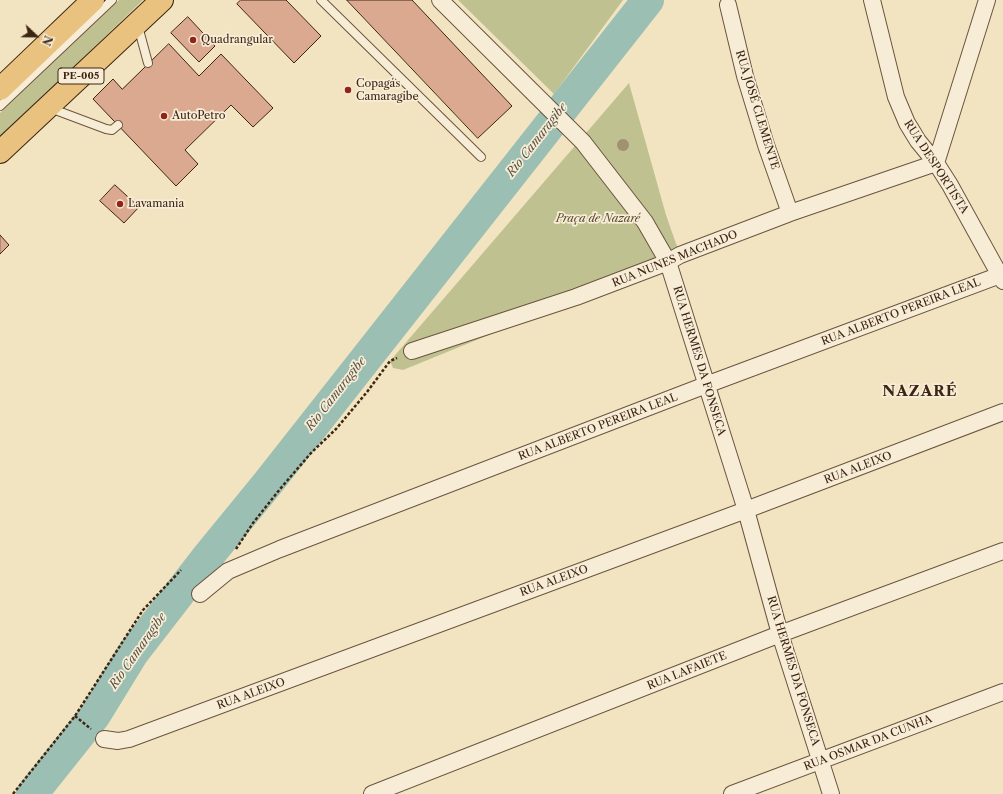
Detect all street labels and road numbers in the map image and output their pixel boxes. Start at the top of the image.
street label: RUA JOSÉ CLEMENTE [733,49,781,171]
road number: PE-005 [58,68,104,84]
street label: RUA DESPORTISTA [901,118,971,216]
street label: RUA NUNES MACHADO [610,228,740,290]
street label: RUA ALBERTO PEREIRA LEAL [819,275,983,349]
street label: RUA HERMES DA FONSECA [670,284,728,438]
street label: RUA ALBERTO PEREIRA LEAL [516,390,680,464]
street label: RUA ALEIXO [822,449,894,487]
street label: RUA ALEIXO [518,563,590,599]
street label: RUA HERMES DA FONSECA [764,594,822,748]
street label: RUA LAFAIETE [645,649,729,693]
street label: RUA ALEIXO [215,676,287,712]
street label: RUA OSMAR DA CUNHA [802,712,934,774]

